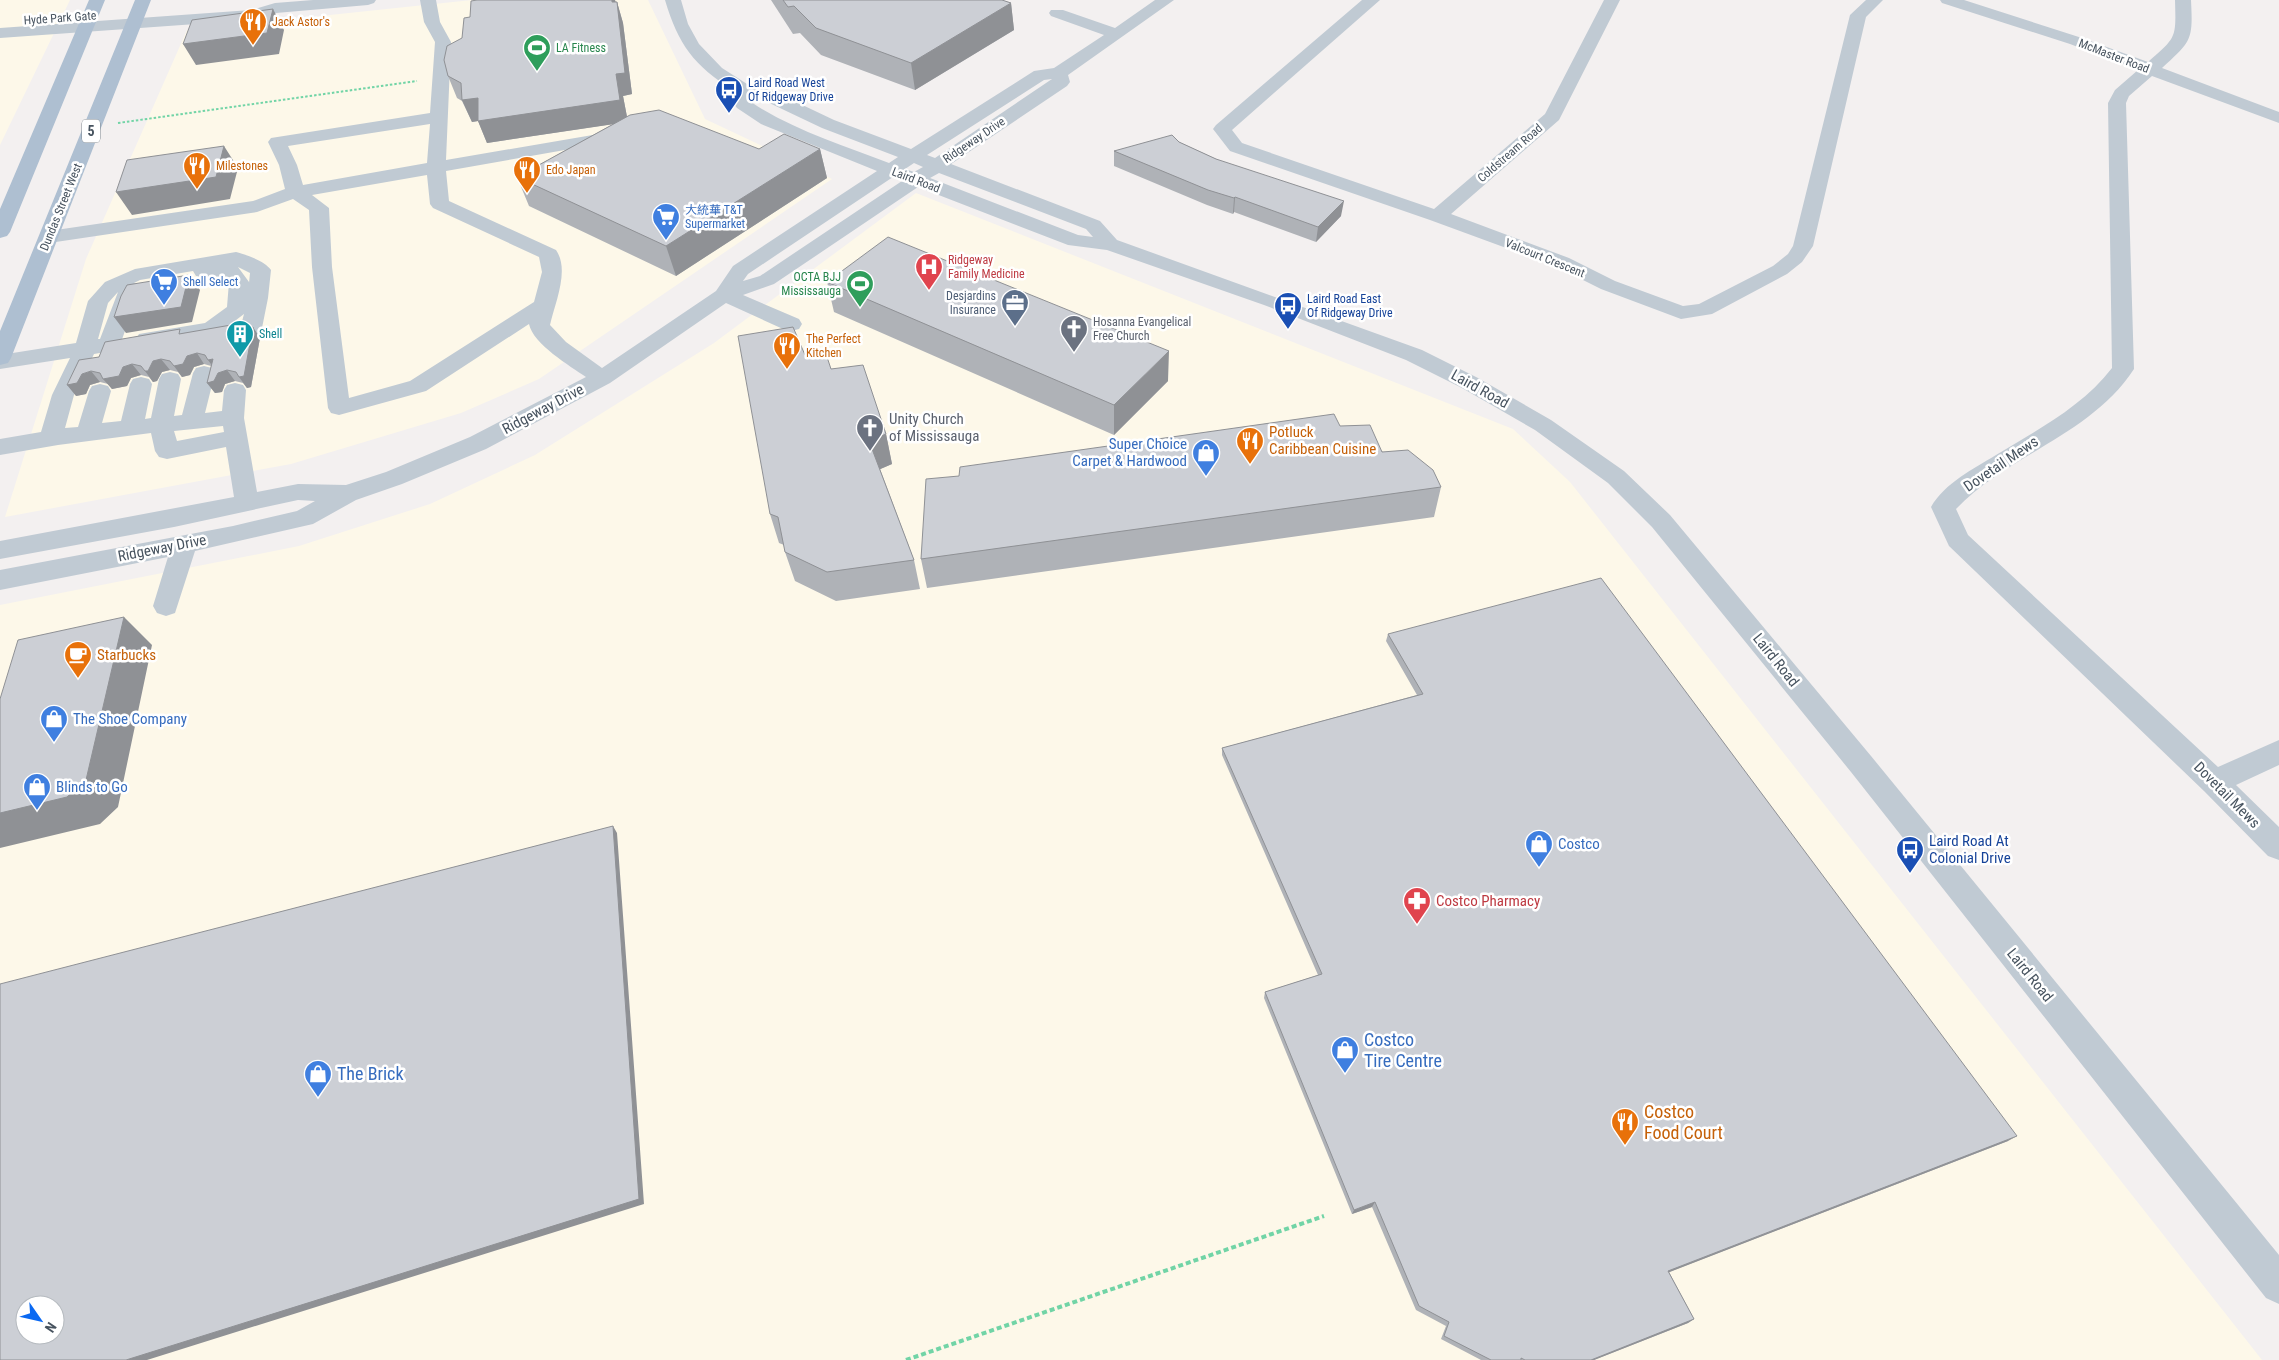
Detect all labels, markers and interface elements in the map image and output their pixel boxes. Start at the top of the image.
restaurant icon: Jack Astor's [238,7,268,46]
street label: Hyde Park Gate [23,8,97,28]
place label: Jack Astor's [272,15,330,29]
sports icon: LA Fitness [522,33,552,72]
street label: McMaster Road [2077,36,2151,76]
place label: LA Fitness [556,41,606,55]
bus stop icon: Laird Road West Of Ridgeway Drive [714,75,744,114]
place label: Laird Road West Of Ridgeway Drive [748,76,834,104]
street label: Ridgeway Drive [940,114,1008,166]
road number: 5 [82,120,100,142]
street label: Coldstream Road [1475,121,1545,185]
restaurant icon: Milestones [182,151,212,190]
restaurant icon: Edo Japan [512,155,542,194]
place label: Milestones [216,159,268,173]
street label: Dundas Street West [37,161,85,253]
place label: Edo Japan [546,163,596,177]
street label: Laird Road [890,164,942,196]
supermarket icon: 大統華 T&T Supermarket [651,202,681,241]
place label: 大統華 T&T Supermarket [685,203,746,231]
street label: Valcourt Crescent [1503,236,1587,280]
hospital icon: Ridgeway Family Medicine [914,252,944,291]
place label: Ridgeway Family Medicine [948,253,1025,281]
supermarket icon: Shell Select [149,267,179,306]
sports icon: OCTA BJJ Mississauga [845,269,875,308]
place label: OCTA BJJ Mississauga [781,270,841,298]
place label: Shell Select [183,275,239,289]
office icon: Desjardins Insurance [1000,288,1030,327]
place label: Desjardins Insurance [946,289,996,317]
bus stop icon: Laird Road East Of Ridgeway Drive [1273,291,1303,330]
place label: Laird Road East Of Ridgeway Drive [1307,292,1393,320]
church icon: Hosanna Evangelical Free Church [1059,314,1089,353]
place label: Hosanna Evangelical Free Church [1093,315,1191,343]
building icon: Shell [225,319,255,358]
place label: Shell [259,327,282,341]
restaurant icon: The Perfect Kitchen [772,331,802,370]
place label: The Perfect Kitchen [806,332,861,360]
street label: Laird Road [1448,366,1512,412]
street label: Ridgeway Drive [499,380,587,438]
place label: Unity Church of Mississauga [889,410,979,445]
church icon: Unity Church of Mississauga [855,413,885,452]
place label: Potluck Caribbean Cuisine [1269,423,1376,458]
restaurant icon: Potluck Caribbean Cuisine [1235,426,1265,465]
street label: Dovetail Mews [1960,432,2042,496]
place label: Super Choice Carpet & Hardwood [1072,435,1187,470]
shop icon: Super Choice Carpet & Hardwood [1191,438,1221,477]
street label: Ridgeway Drive [116,531,208,565]
street label: Laird Road [1749,630,1803,690]
cafe icon: Starbucks [63,640,93,679]
place label: Starbucks [97,646,156,664]
shop icon: The Shoe Company [39,704,69,743]
place label: The Shoe Company [73,710,187,728]
street label: Dovetail Mews [2190,758,2264,832]
shop icon: Blinds to Go [22,772,52,811]
place label: Blinds to Go [56,778,128,796]
shop icon: Costco [1524,829,1554,868]
place label: Laird Road At Colonial Drive [1929,832,2011,867]
place label: Costco [1558,835,1600,853]
bus stop icon: Laird Road At Colonial Drive [1895,835,1925,874]
pharmacy icon: Costco Pharmacy [1402,886,1432,925]
place label: Costco Pharmacy [1436,892,1540,910]
street label: Laird Road [2003,945,2057,1005]
place label: Costco Tire Centre [1364,1029,1442,1071]
shop icon: Costco Tire Centre [1330,1035,1360,1074]
shop icon: The Brick [303,1059,333,1098]
place label: The Brick [337,1063,404,1084]
place label: Costco Food Court [1644,1101,1723,1143]
restaurant icon: Costco Food Court [1610,1107,1640,1146]
north arrow [15,1295,65,1345]
text: N [42,1319,60,1335]

